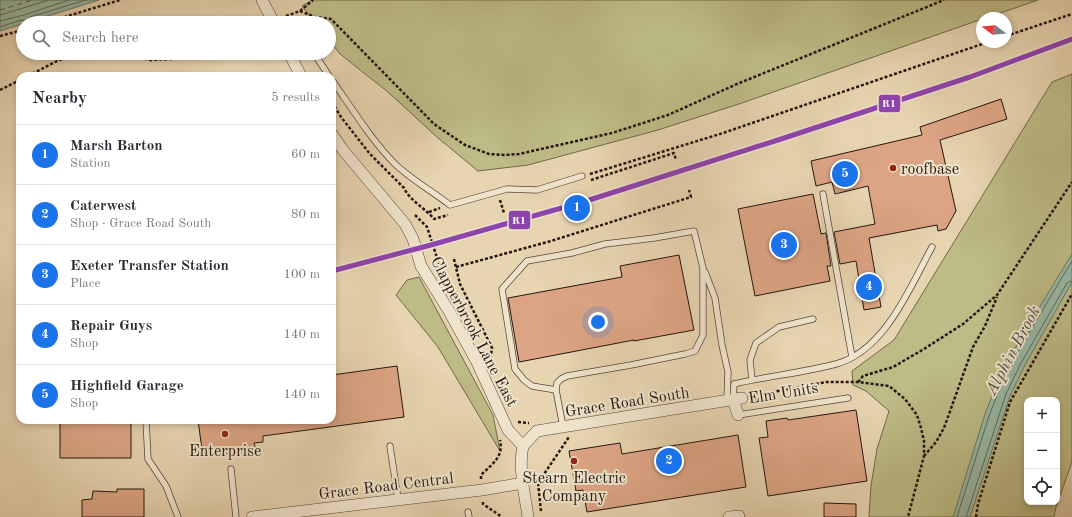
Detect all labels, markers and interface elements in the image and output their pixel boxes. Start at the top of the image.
north arrow [976,12,1012,48]
search box [16,16,336,60]
icon: search [30,27,52,49]
text: Search here [62,31,139,46]
text: Nearby [32,90,87,107]
text: 5 results [271,91,320,104]
line badge: R1 [878,94,901,113]
text: R1 [882,99,896,110]
text: Marsh Barton [70,139,163,154]
text: 1 [41,148,49,161]
text: 60 m [291,148,320,161]
text: Station [70,157,111,170]
pin: 5 [832,159,858,189]
place label: roofbase [901,162,959,178]
marker: roofbase [888,163,898,173]
pin: 1 [564,193,590,223]
text: Caterwest [70,199,136,214]
text: 2 [41,208,49,221]
text: 80 m [291,208,320,221]
line badge: R1 [508,210,531,230]
text: R1 [512,216,526,227]
text: Shop · Grace Road South [70,217,211,230]
pin: 3 [771,230,797,260]
street label: Clapperbrook Lane East [427,254,520,410]
text: Exeter Transfer Station [70,259,229,274]
text: 3 [41,268,49,281]
text: 100 m [283,268,320,281]
pin: 4 [856,272,882,302]
text: Place [70,277,100,290]
water label: Alphin Brook [982,303,1044,399]
your location [588,312,608,332]
text: Repair Guys [70,319,152,334]
text: 4 [41,328,49,341]
text: 140 m [283,328,320,341]
text: Shop [70,337,98,350]
text: Highfield Garage [70,379,184,394]
street label: Elm Units [747,381,819,407]
street label: Grace Road South [564,385,691,421]
text: 5 [41,388,49,401]
text: 140 m [283,388,320,401]
text: Shop [70,397,98,410]
map controls [1024,397,1060,505]
button: + [1024,397,1060,433]
marker: Enterprise [220,429,230,439]
button: − [1024,433,1060,469]
place label: Enterprise [189,444,261,460]
pin: 2 [656,446,682,476]
marker: Stearn Electric Company [569,456,579,466]
button: locate [1024,469,1060,505]
street label: Grace Road Central [318,471,455,503]
place label: Stearn Electric Company [522,471,626,505]

